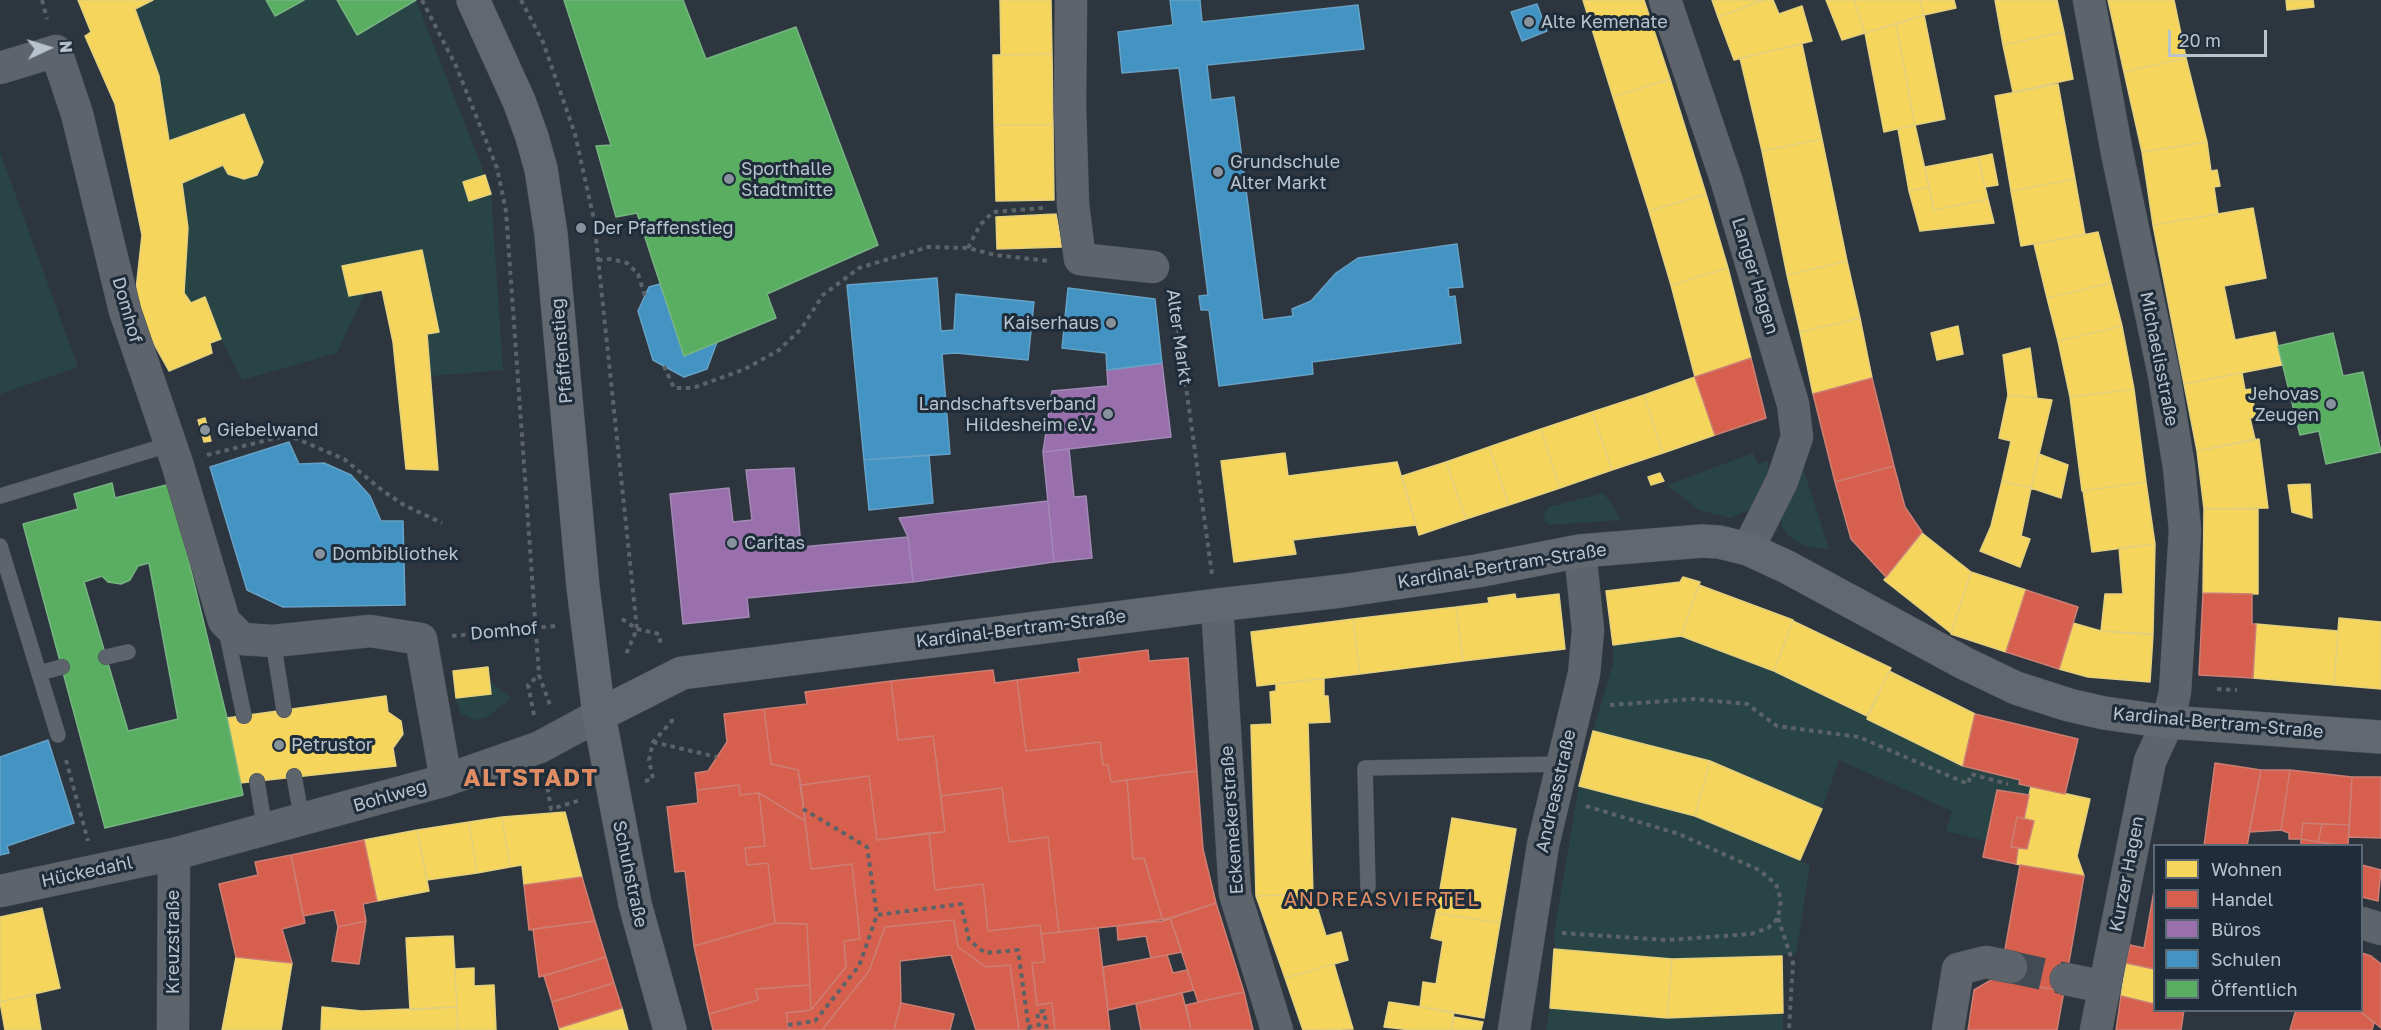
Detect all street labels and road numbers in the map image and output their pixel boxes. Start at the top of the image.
street label: Langer Hagen [1727,215,1783,337]
street label: Domhof [107,275,147,345]
street label: Alter Markt [1162,288,1196,386]
street label: Michaelisstraße [2135,290,2183,428]
street label: Pfaffenstieg [547,297,577,405]
street label: Kardinal-Bertram-Straße [1396,539,1608,593]
street label: Kardinal-Bertram-Straße [915,605,1127,653]
street label: Domhof [469,617,539,645]
street label: Kardinal-Bertram-Straße [2112,703,2324,743]
street label: Andreasstraße [1531,727,1581,855]
street label: Eckemekerstraße [1216,745,1248,895]
street label: Bohlweg [351,775,429,817]
street label: Kurzer Hagen [2105,814,2149,934]
street label: Schuhstraße [608,818,652,930]
street label: Hückedahl [39,852,135,892]
street label: Kreuzstraße [162,890,184,994]

